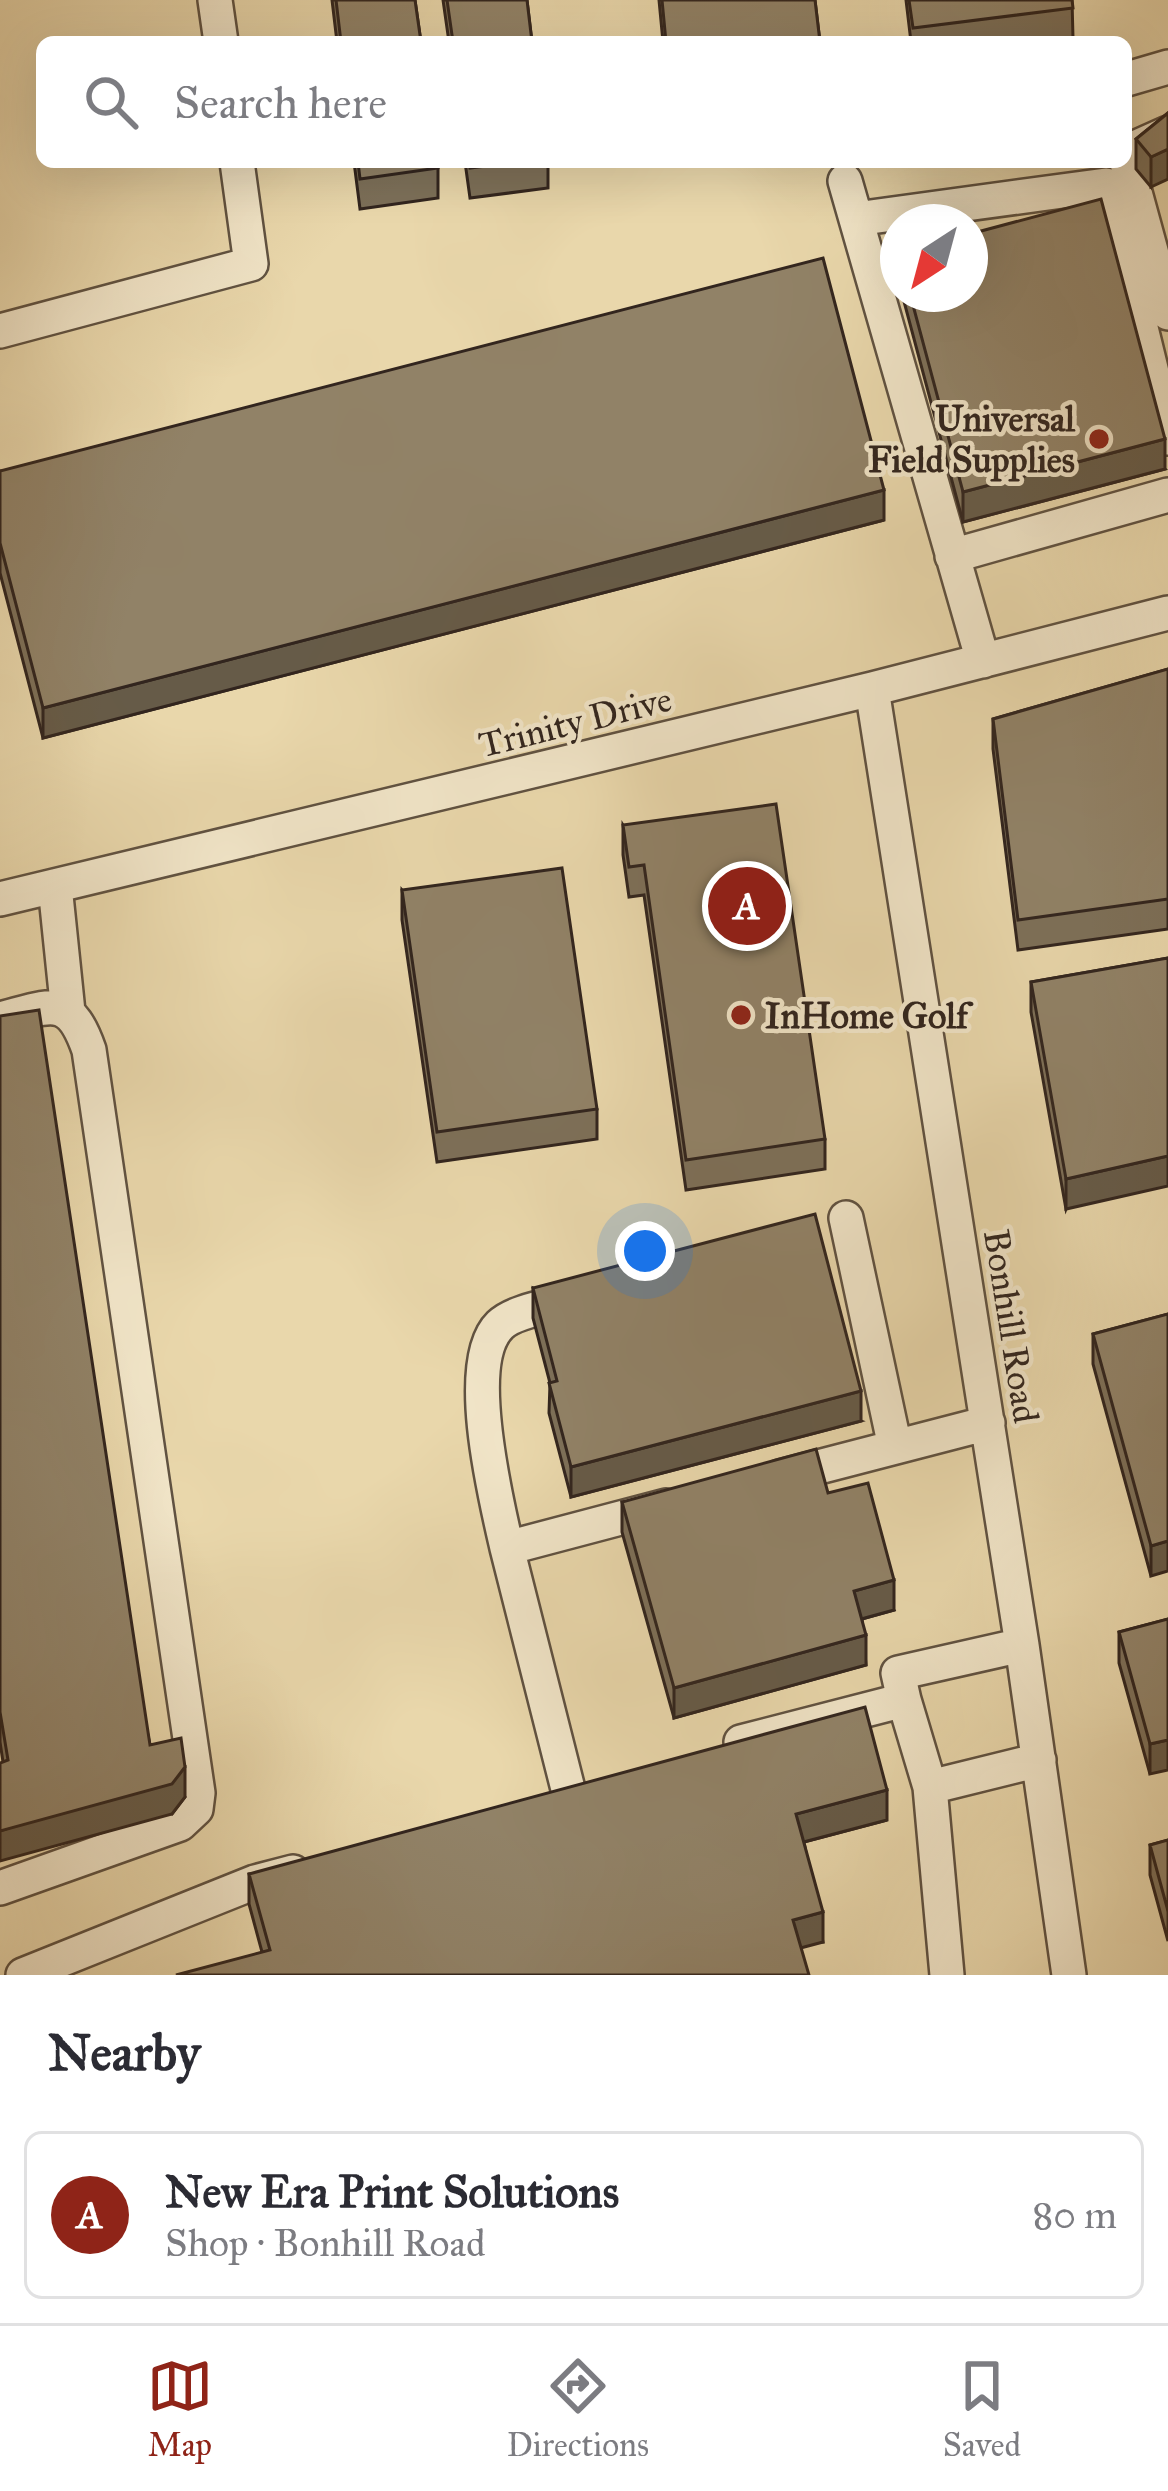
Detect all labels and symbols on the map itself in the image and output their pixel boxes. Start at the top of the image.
north arrow [880,204,988,312]
place label: Universal Field Supplies [868,397,1076,482]
marker: Universal Field Supplies [1086,426,1112,452]
street label: Trinity Drive [474,677,676,767]
pin: A [708,861,786,951]
place label: InHome Golf [765,994,974,1038]
marker: InHome Golf [728,1002,754,1028]
your location [615,1221,675,1281]
street label: Bonhill Road [974,1226,1048,1426]

